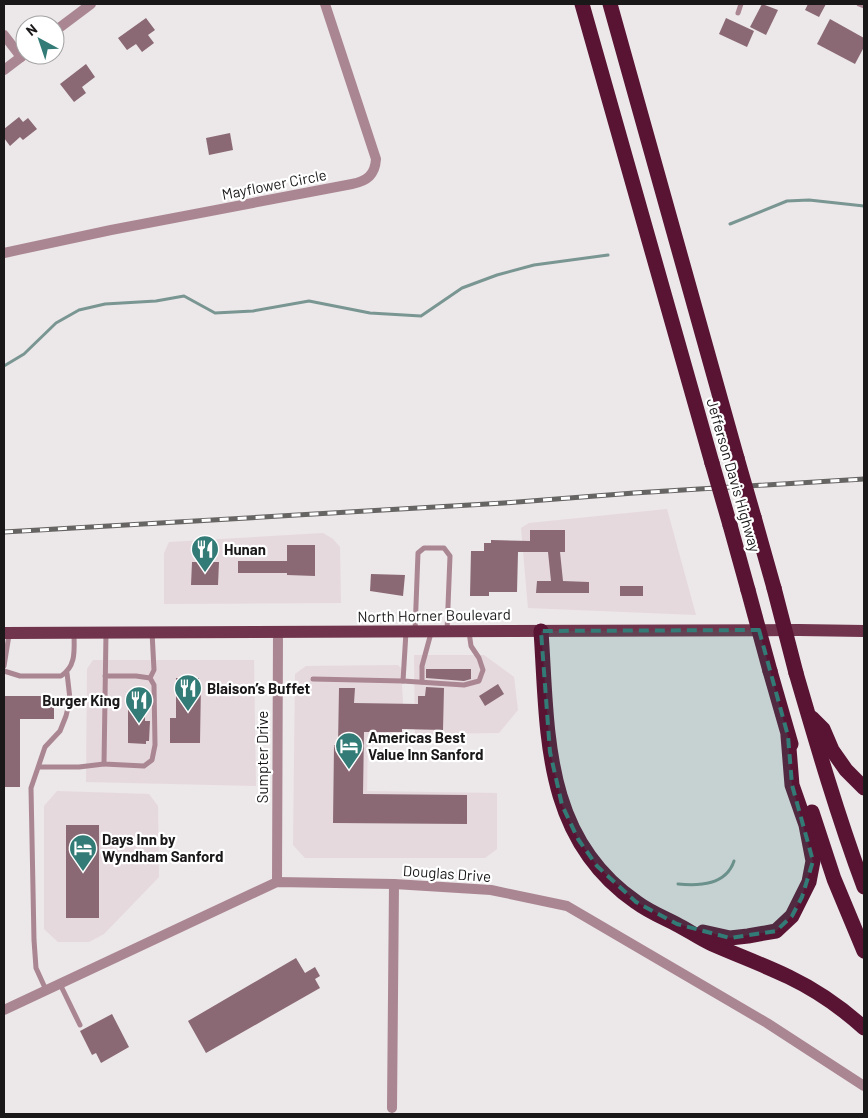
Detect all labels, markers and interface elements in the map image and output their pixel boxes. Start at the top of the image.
north arrow [15,15,65,65]
text: N [22,20,40,39]
street label: Mayflower Circle [220,165,328,203]
street label: Jefferson Davis Highway [703,396,765,554]
restaurant icon: Hunan [190,534,220,573]
place label: Hunan [224,540,266,558]
street label: North Horner Boulevard [357,605,511,625]
restaurant icon: Blaison’s Buffet [173,673,203,712]
place label: Blaison’s Buffet [207,679,311,697]
restaurant icon: Burger King [124,685,154,724]
place label: Burger King [42,691,120,709]
street label: Sumpter Drive [253,711,271,803]
place label: Americas Best Value Inn Sanford [368,728,483,763]
hotel icon: Americas Best Value Inn Sanford [334,731,364,770]
place label: Days Inn by Wyndham Sanford [102,830,223,865]
hotel icon: Days Inn by Wyndham Sanford [68,833,98,872]
street label: Douglas Drive [402,861,492,885]

